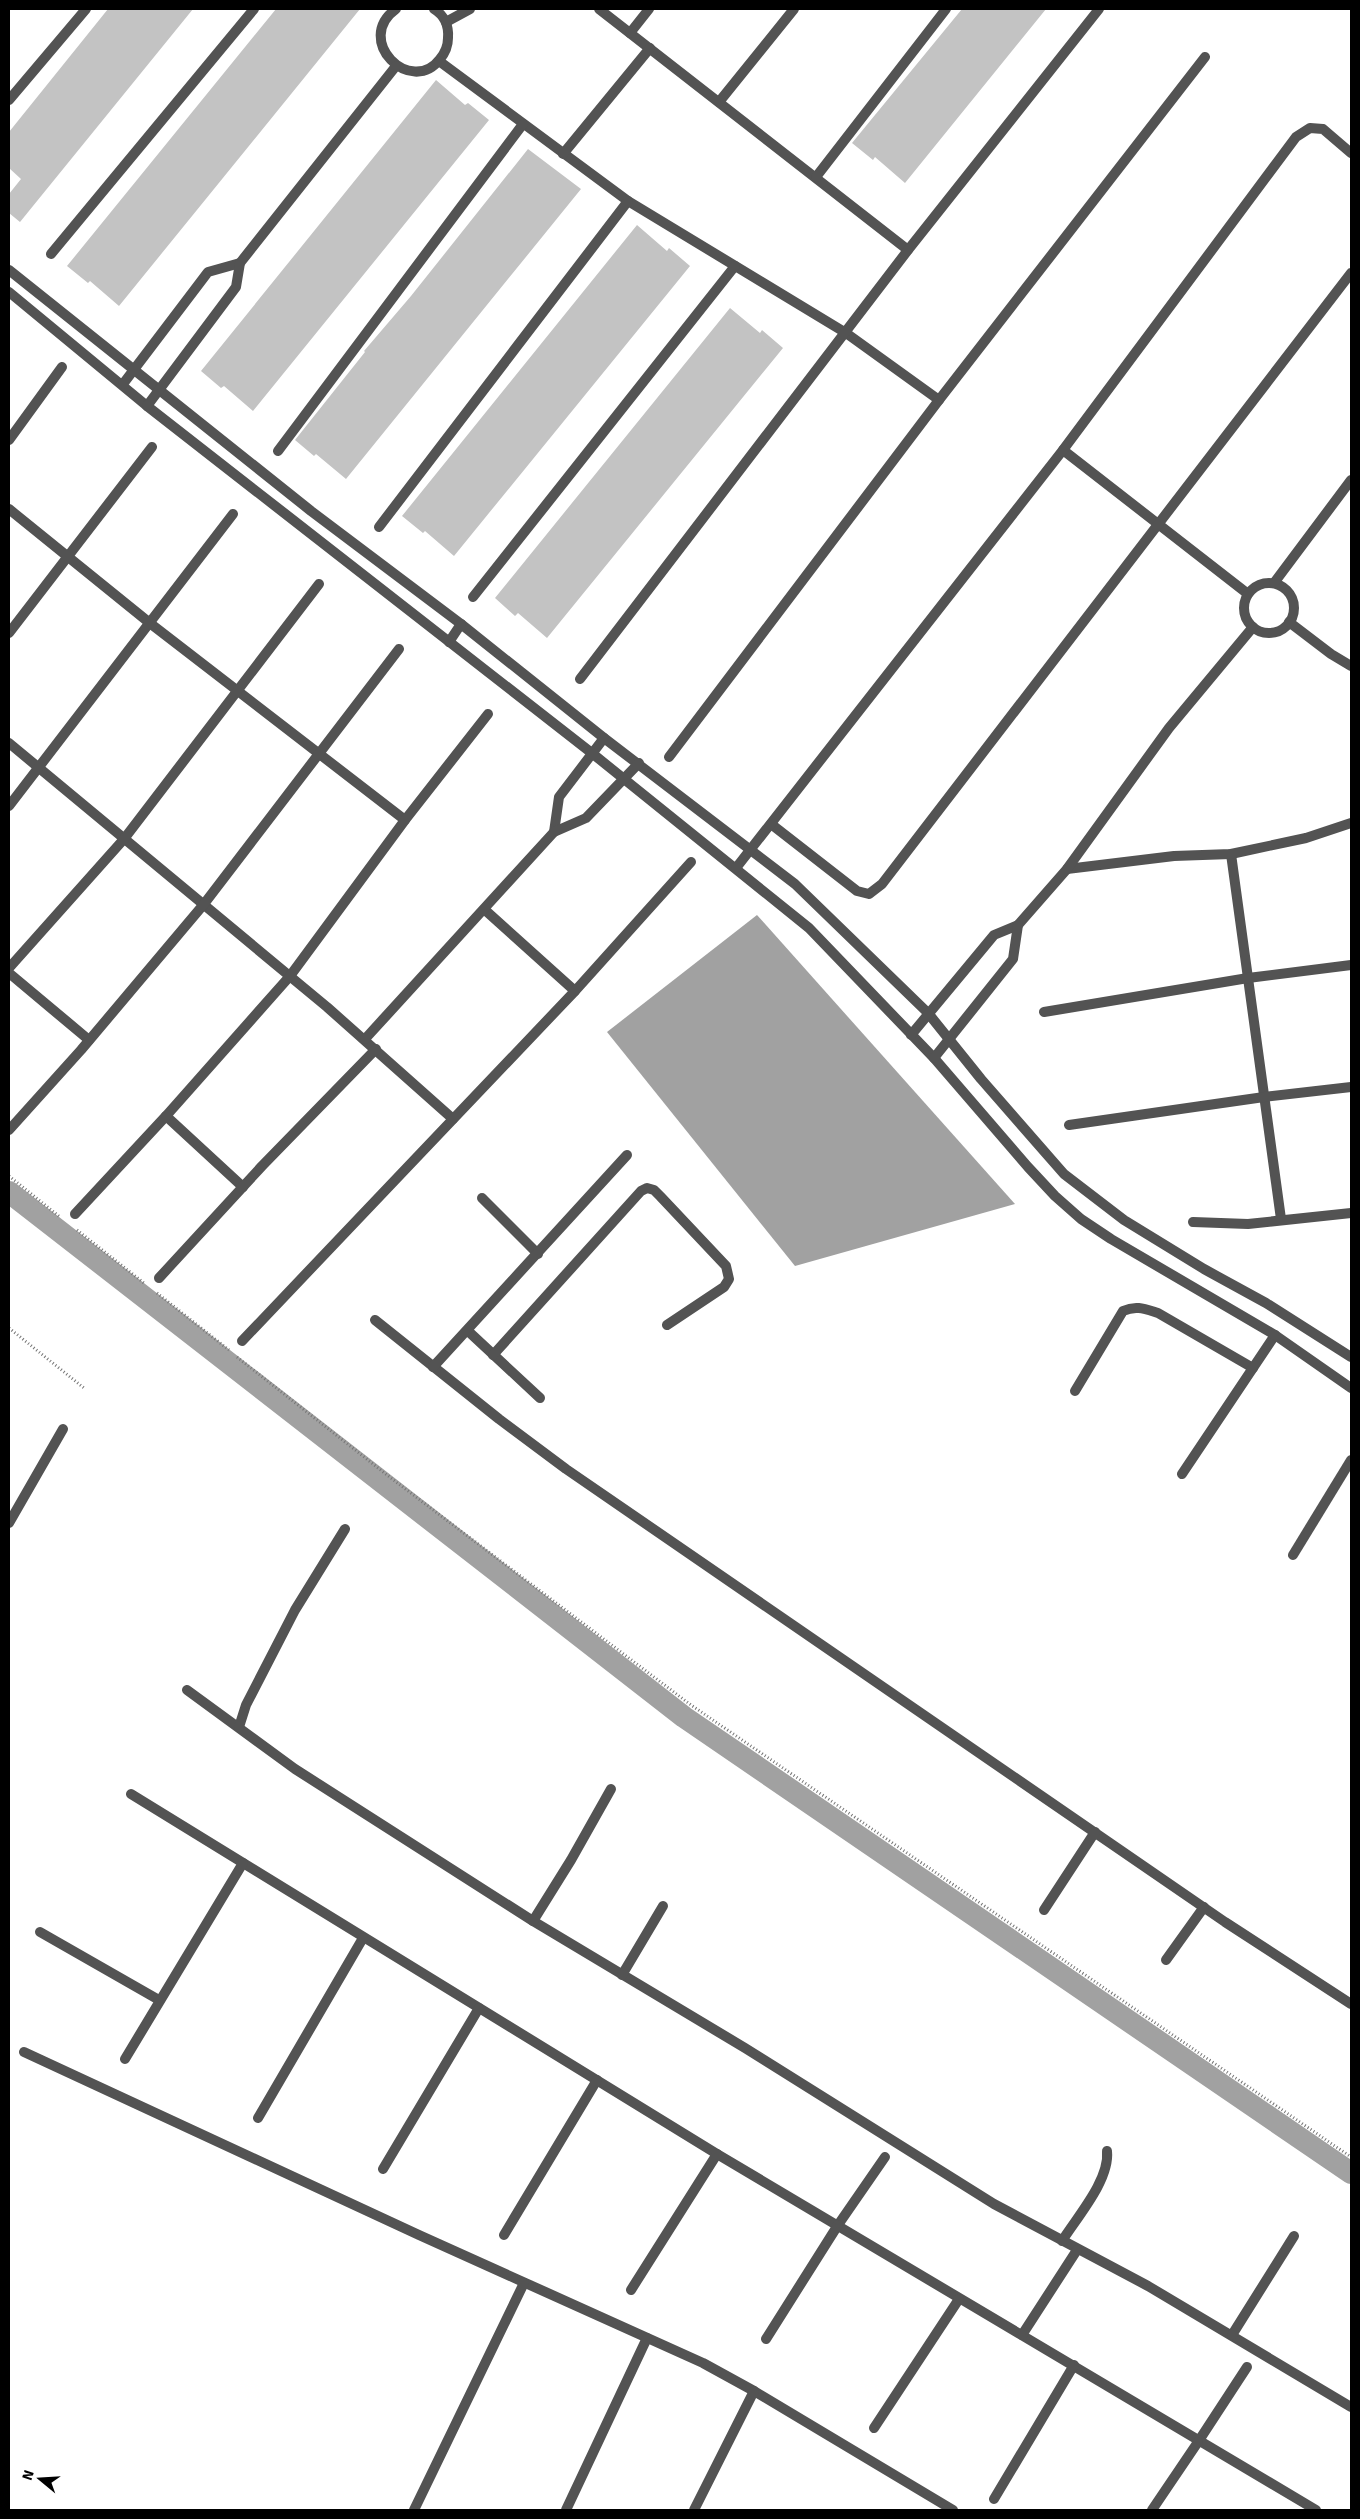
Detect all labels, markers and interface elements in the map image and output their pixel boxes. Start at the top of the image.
north arrow [15,2454,65,2504]
text: N [19,2468,38,2482]

